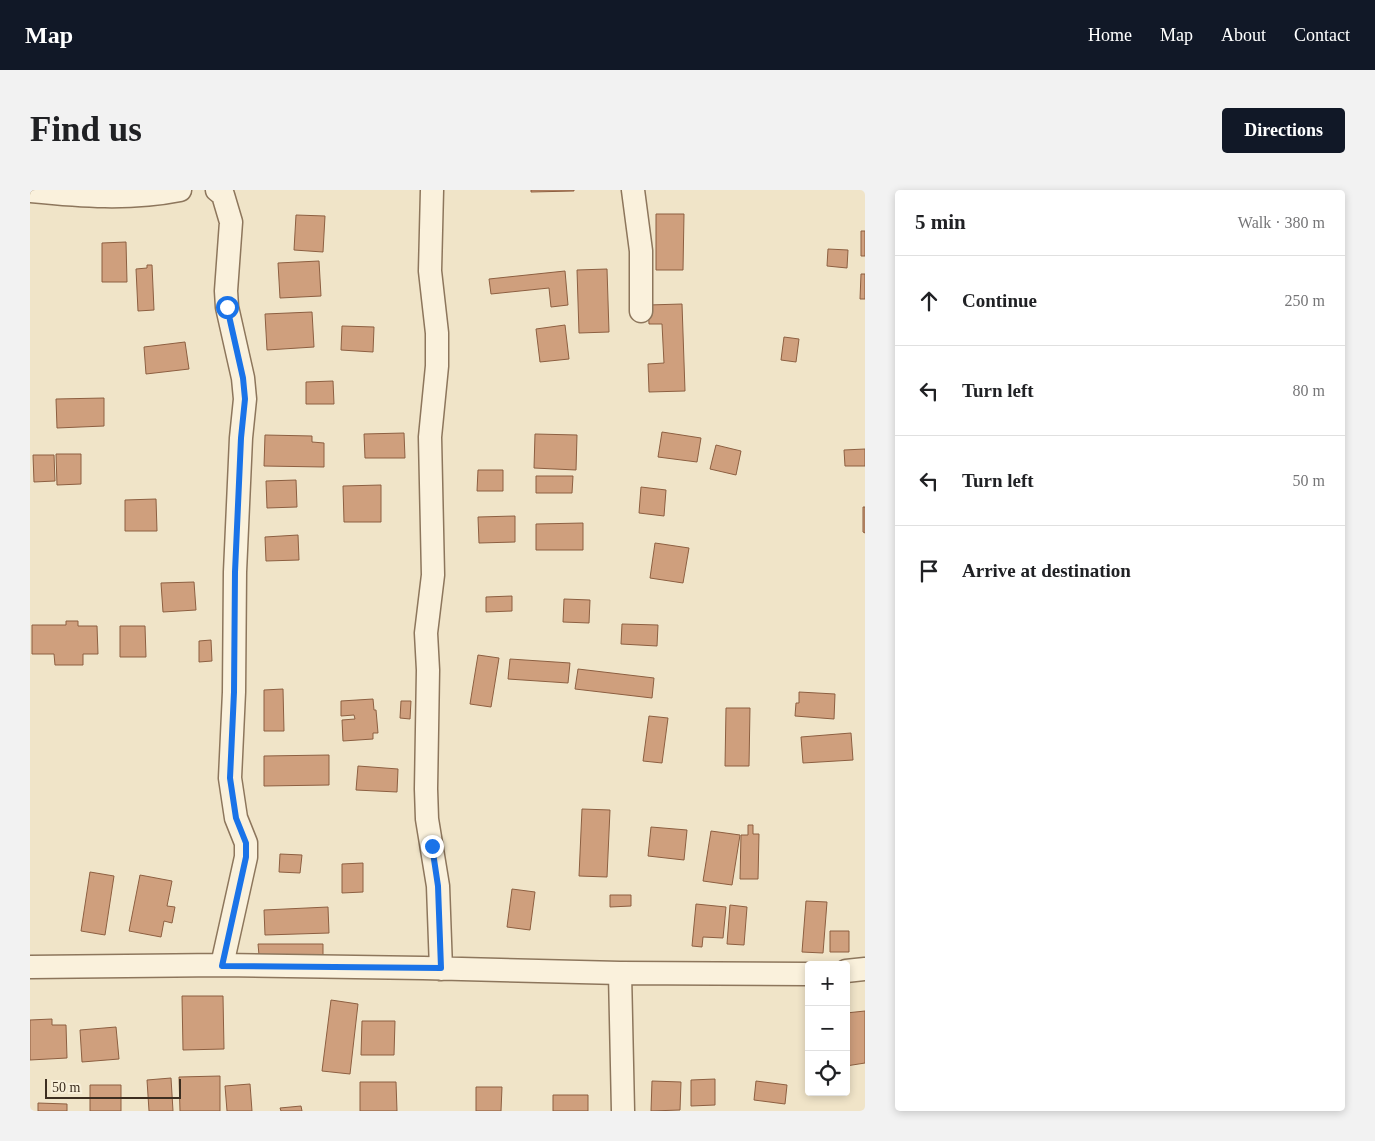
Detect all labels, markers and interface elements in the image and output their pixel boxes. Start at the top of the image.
text: Map [25,22,73,48]
text: Home [1088,25,1132,45]
text: Map [1160,25,1193,45]
text: About [1221,25,1266,45]
text: Contact [1294,25,1350,45]
button: Directions [1222,108,1345,153]
text: Find us [30,110,142,149]
text: 5 min [915,210,966,234]
text: Walk · 380 m [1238,214,1325,231]
icon: ahead [915,287,943,315]
text: Continue [962,290,1037,311]
text: 250 m [1285,292,1325,309]
route start [216,296,239,319]
icon: left [915,377,943,405]
text: Turn left [962,380,1034,401]
text: 80 m [1293,382,1325,399]
icon: left [915,467,943,495]
text: Turn left [962,470,1034,491]
text: 50 m [1293,472,1325,489]
icon: arrive [915,557,943,585]
text: Arrive at destination [962,560,1131,581]
route end [421,835,444,858]
map controls [805,961,850,1096]
button: + [805,961,850,1006]
button: − [805,1006,850,1051]
button: locate [805,1051,850,1096]
scale bar [45,1076,181,1099]
text: 50 m [52,1080,80,1095]

